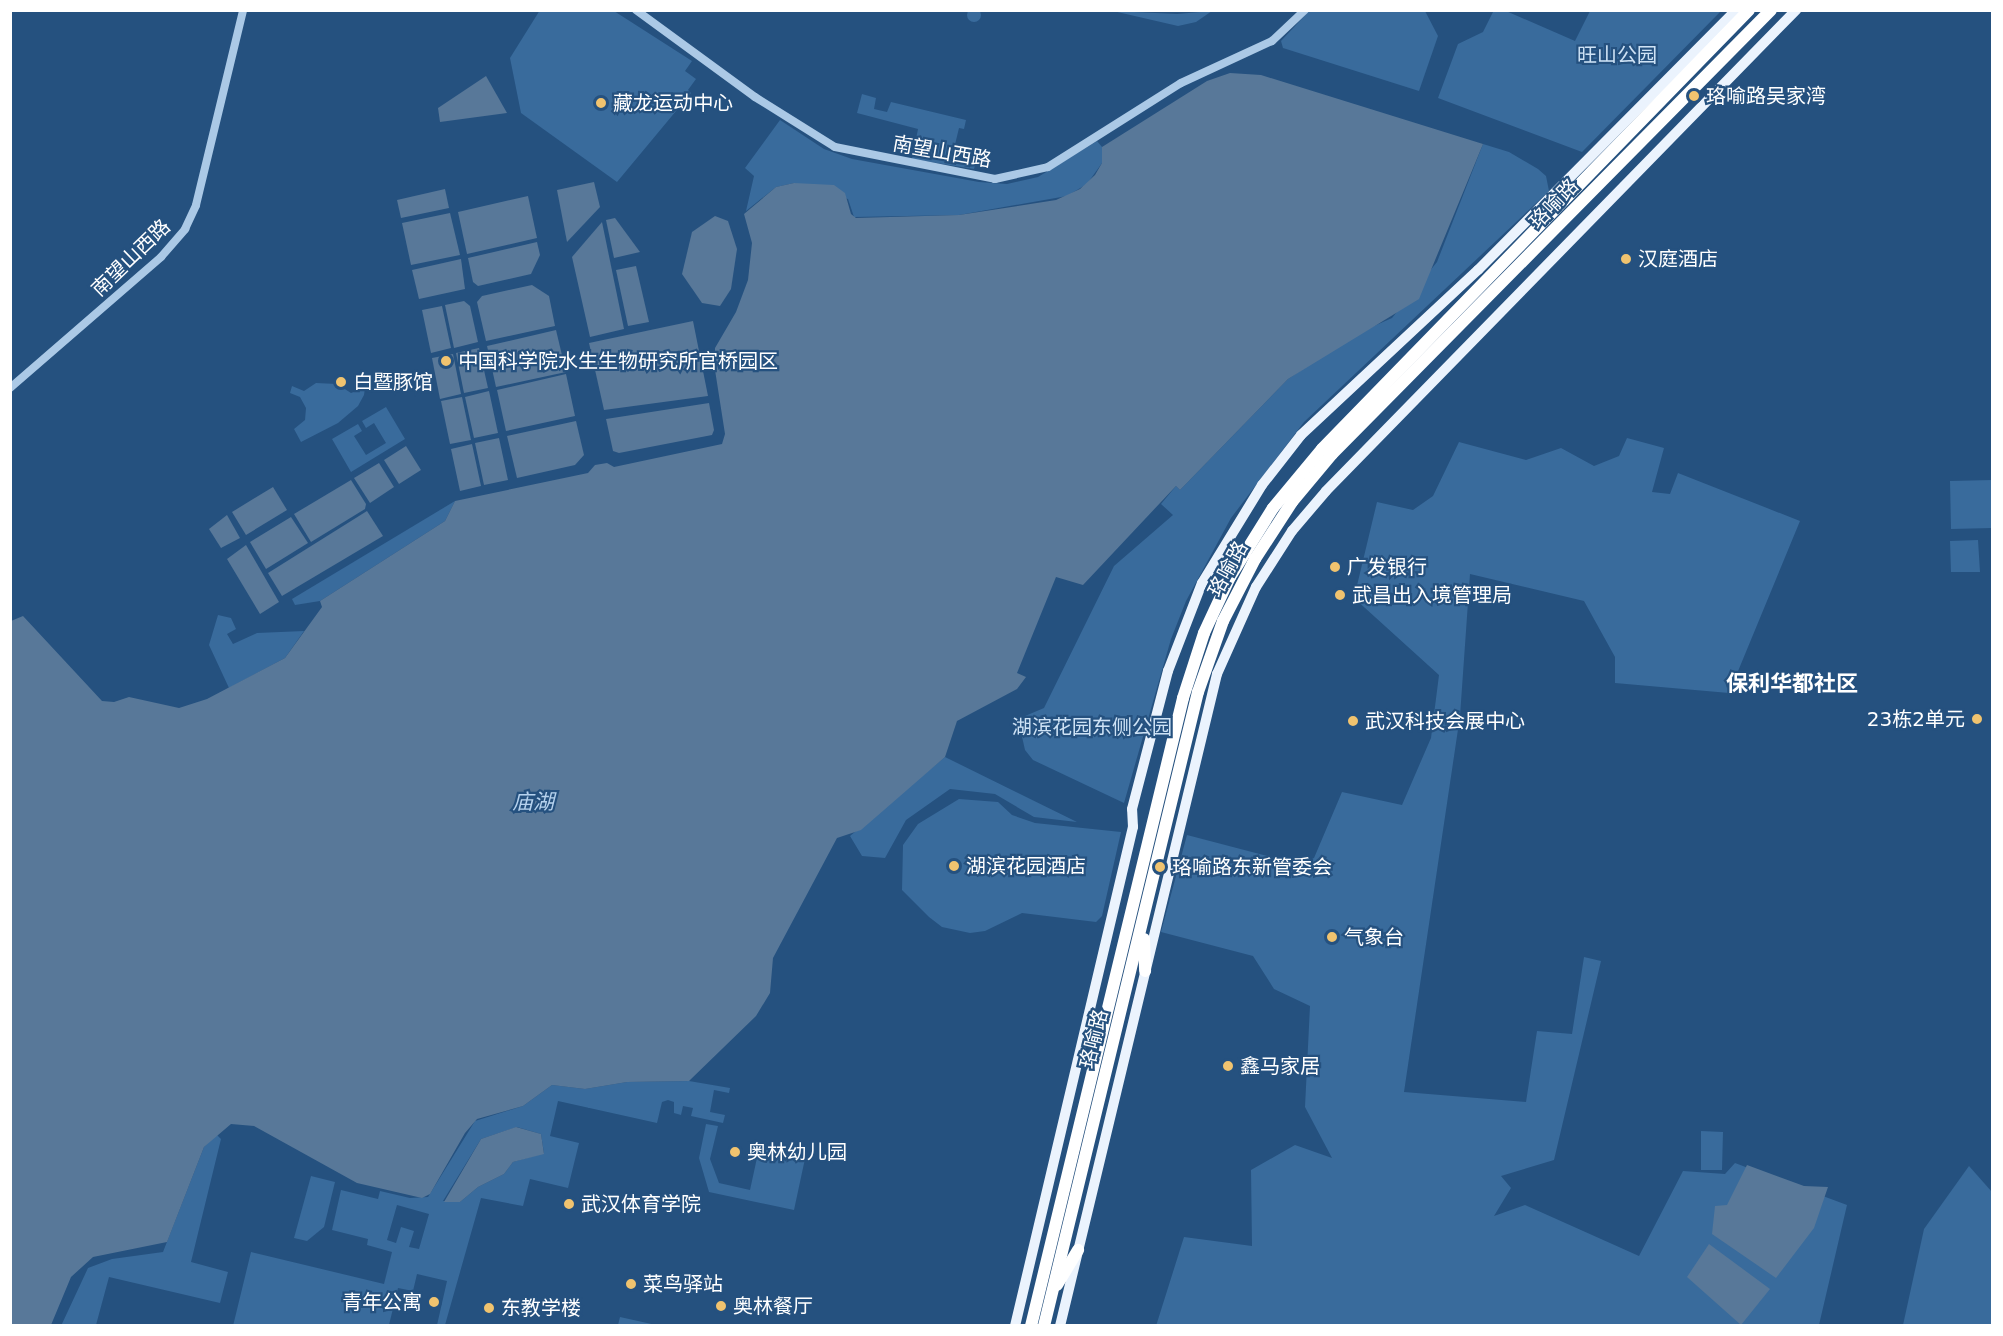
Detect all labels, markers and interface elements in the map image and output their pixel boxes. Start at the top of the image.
park label: 旺山公园 [1577,43,1657,67]
place label: 珞喻路吴家湾 [1706,84,1826,108]
marker: 珞喻路吴家湾 [1687,89,1701,103]
place label: 藏龙运动中心 [613,91,733,115]
marker: 藏龙运动中心 [594,96,608,110]
street label: 南望山西路 [891,131,993,173]
street label: 珞喻路 [1525,174,1583,234]
street label: 南望山西路 [87,215,175,301]
place label: 汉庭酒店 [1638,247,1718,271]
marker: 汉庭酒店 [1619,252,1633,266]
place label: 中国科学院水生生物研究所官桥园区 [458,349,778,373]
marker: 中国科学院水生生物研究所官桥园区 [439,354,453,368]
place label: 白暨豚馆 [353,370,433,394]
marker: 白暨豚馆 [334,375,348,389]
street label: 珞喻路 [1203,537,1253,601]
place label: 广发银行 [1347,555,1427,579]
marker: 广发银行 [1328,560,1342,574]
place label: 武昌出入境管理局 [1352,583,1512,607]
marker: 武昌出入境管理局 [1333,588,1347,602]
district label: 保利华都社区 [1726,671,1858,697]
place label: 23栋2单元 [1867,707,1965,731]
place label: 武汉科技会展中心 [1365,709,1525,733]
marker: 23栋2单元 [1970,712,1984,726]
marker: 武汉科技会展中心 [1346,714,1360,728]
park label: 湖滨花园东侧公园 [1012,715,1172,739]
water label: 庙湖 [512,789,554,815]
place label: 湖滨花园酒店 [966,854,1086,878]
place label: 珞喻路东新管委会 [1172,855,1332,879]
marker: 湖滨花园酒店 [947,859,961,873]
marker: 珞喻路东新管委会 [1153,860,1167,874]
place label: 气象台 [1344,925,1404,949]
marker: 气象台 [1325,930,1339,944]
street label: 珞喻路 [1075,1007,1113,1071]
place label: 鑫马家居 [1240,1054,1320,1078]
marker: 鑫马家居 [1221,1059,1235,1073]
place label: 奥林幼儿园 [747,1140,847,1164]
marker: 奥林幼儿园 [728,1145,742,1159]
place label: 武汉体育学院 [581,1192,701,1216]
marker: 武汉体育学院 [562,1197,576,1211]
place label: 菜鸟驿站 [643,1272,723,1296]
marker: 菜鸟驿站 [624,1277,638,1291]
place label: 青年公寓 [342,1290,422,1314]
place label: 奥林餐厅 [733,1294,813,1318]
marker: 青年公寓 [427,1295,441,1309]
place label: 东教学楼 [501,1296,581,1320]
marker: 奥林餐厅 [714,1299,728,1313]
marker: 东教学楼 [482,1301,496,1315]

